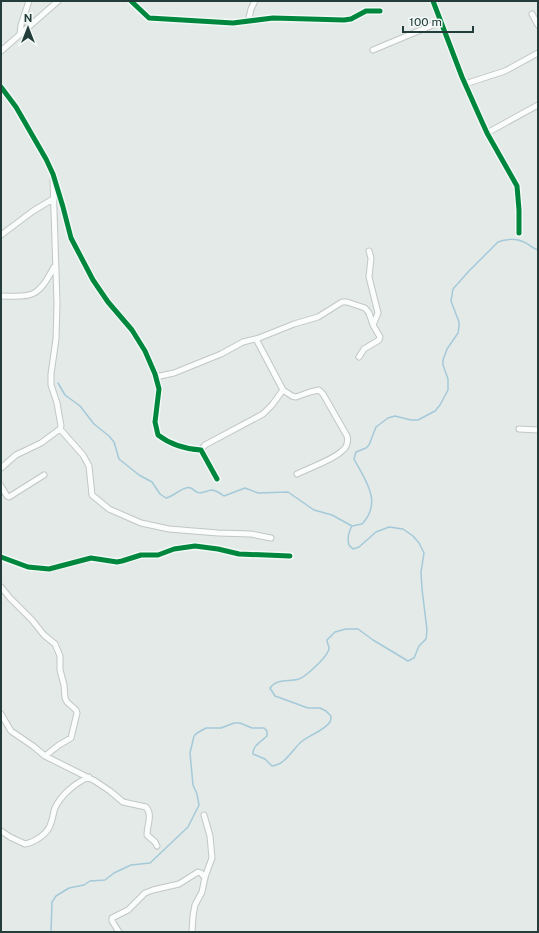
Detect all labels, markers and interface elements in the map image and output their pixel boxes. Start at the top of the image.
north arrow [8,8,48,48]
scale bar [403,8,473,34]
text: N [24,12,32,24]
text: 100 m [409,15,442,29]

